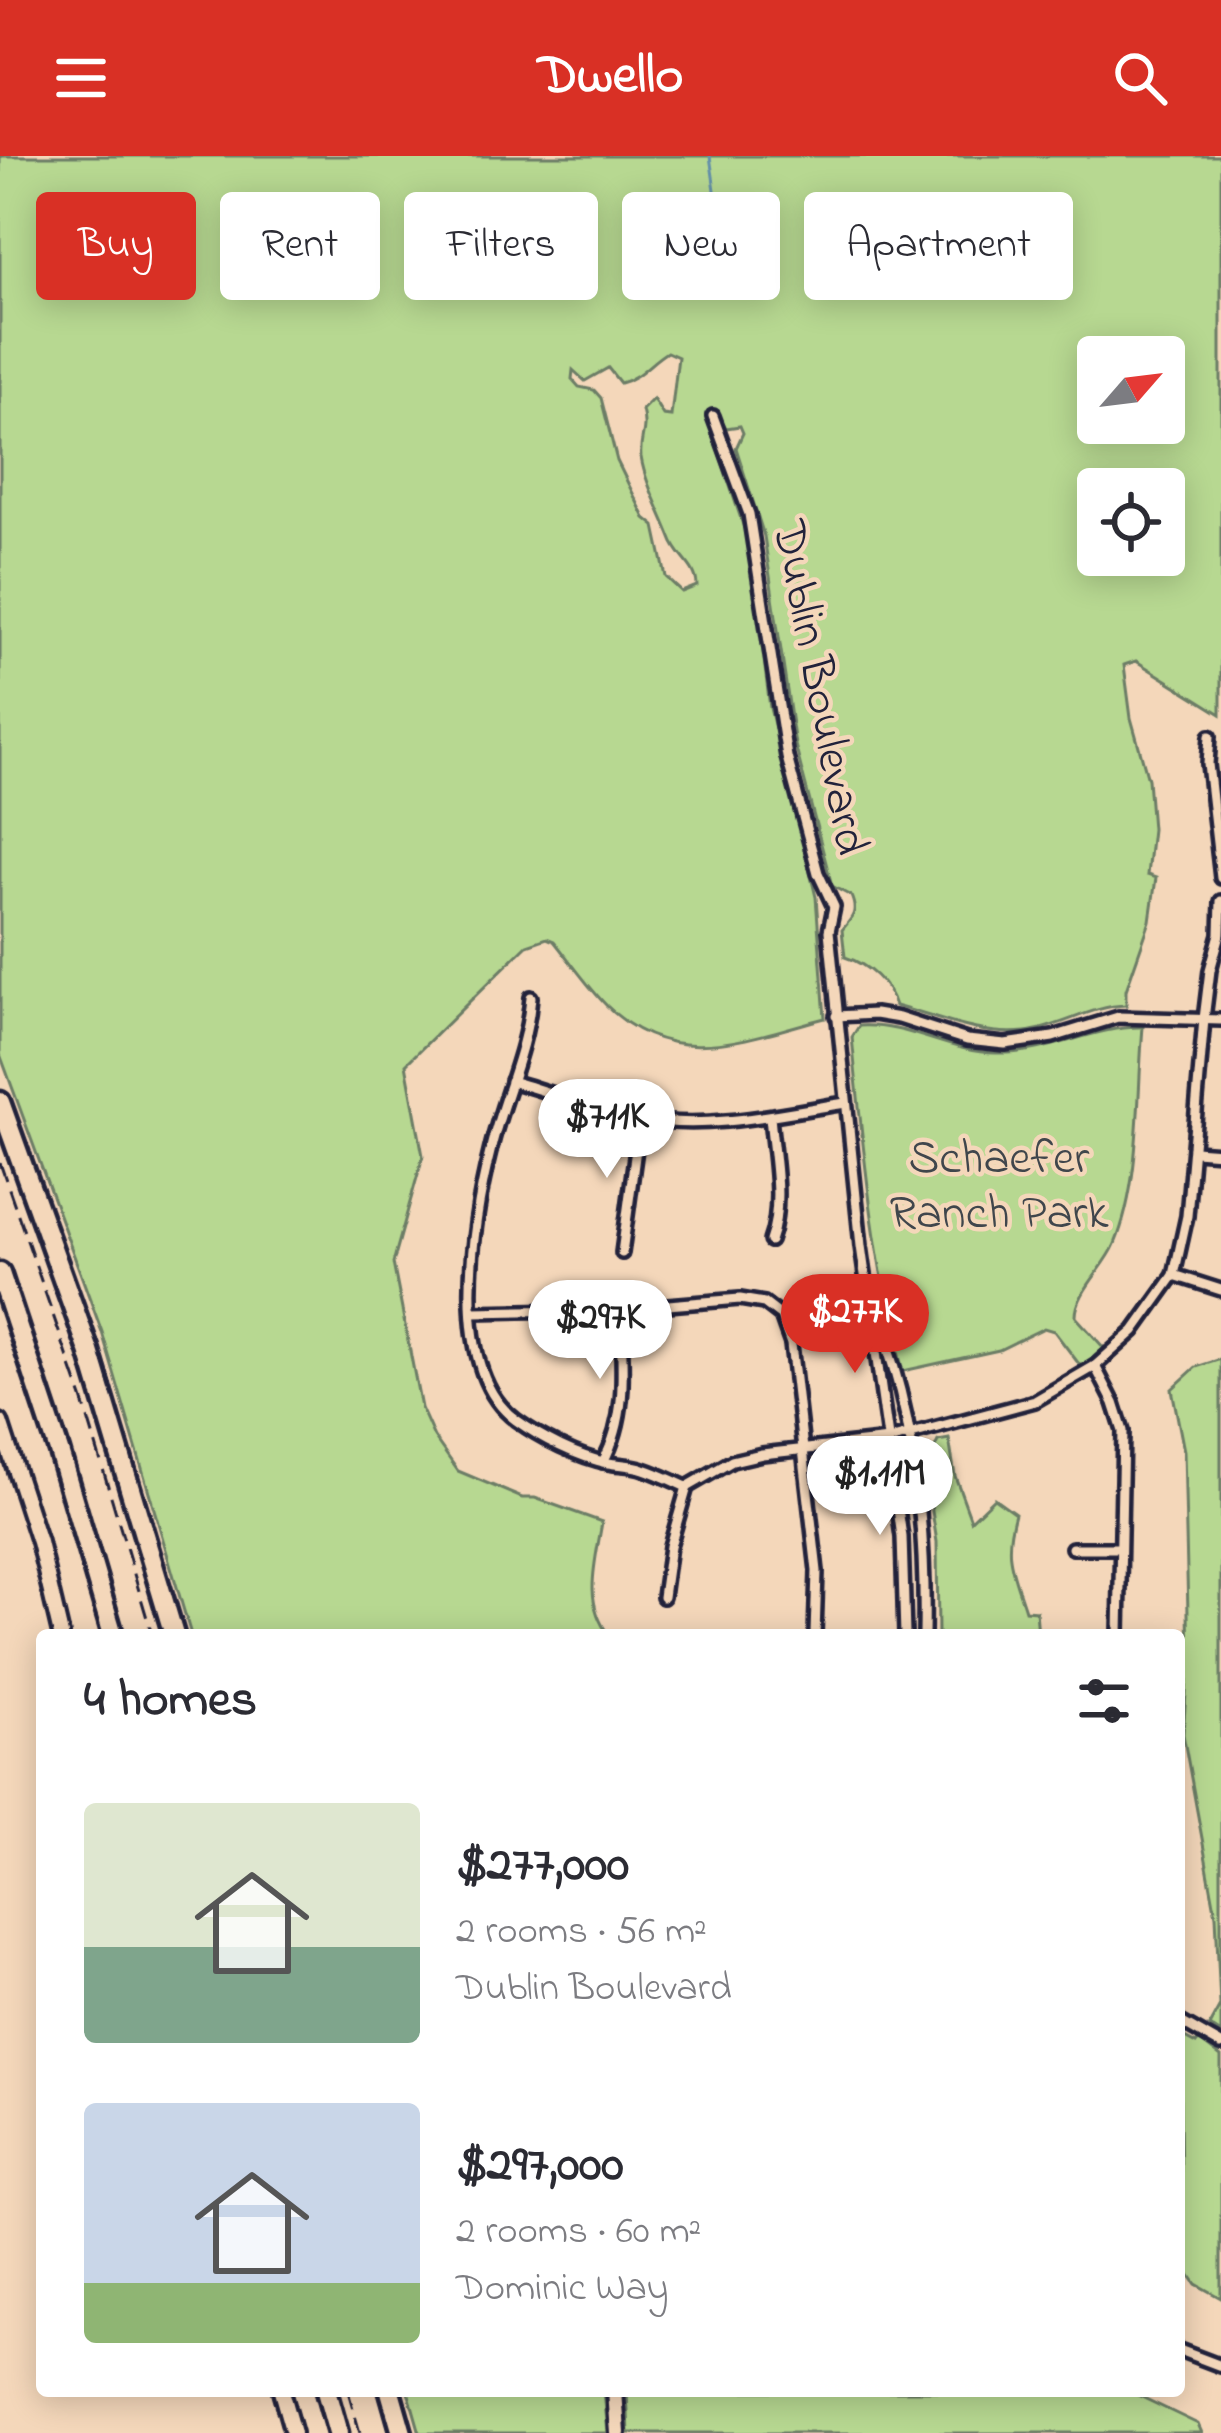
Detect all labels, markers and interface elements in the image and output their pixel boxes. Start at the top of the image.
text: Dwello [538,39,683,117]
icon: menu [48,45,114,111]
icon: search [1107,45,1173,111]
chip: Buy [36,192,196,300]
chip: Rent [220,192,380,300]
chip: Filters [404,192,598,300]
chip: New [622,192,780,300]
chip: Apartment [804,192,1073,300]
north arrow [1077,336,1185,444]
map controls [1077,336,1185,576]
button: locate [1077,468,1185,576]
street label: Dublin Boulevard [751,514,885,861]
pin: $711K [523,1079,691,1181]
text: $711K [565,1089,649,1146]
park label: Schaefer Ranch Park [890,1125,1109,1250]
pin: $277K [771,1274,939,1376]
pin: $297K [516,1280,684,1382]
text: $277K [808,1284,902,1341]
text: $297K [555,1290,645,1347]
pin: $1.11M [782,1436,978,1538]
text: $1.11M [834,1446,926,1503]
text: 4 homes [84,1664,257,1739]
icon: filters [1071,1668,1137,1734]
text: $277,000 [456,1829,629,1904]
icon: home [180,1851,324,1995]
text: 2 rooms · 56 m² [456,1904,707,1961]
text: Dublin Boulevard [456,1961,732,2018]
text: $297,000 [456,2129,623,2204]
icon: home [180,2151,324,2295]
text: 2 rooms · 60 m² [456,2204,701,2261]
text: Dominic Way [456,2261,668,2318]

